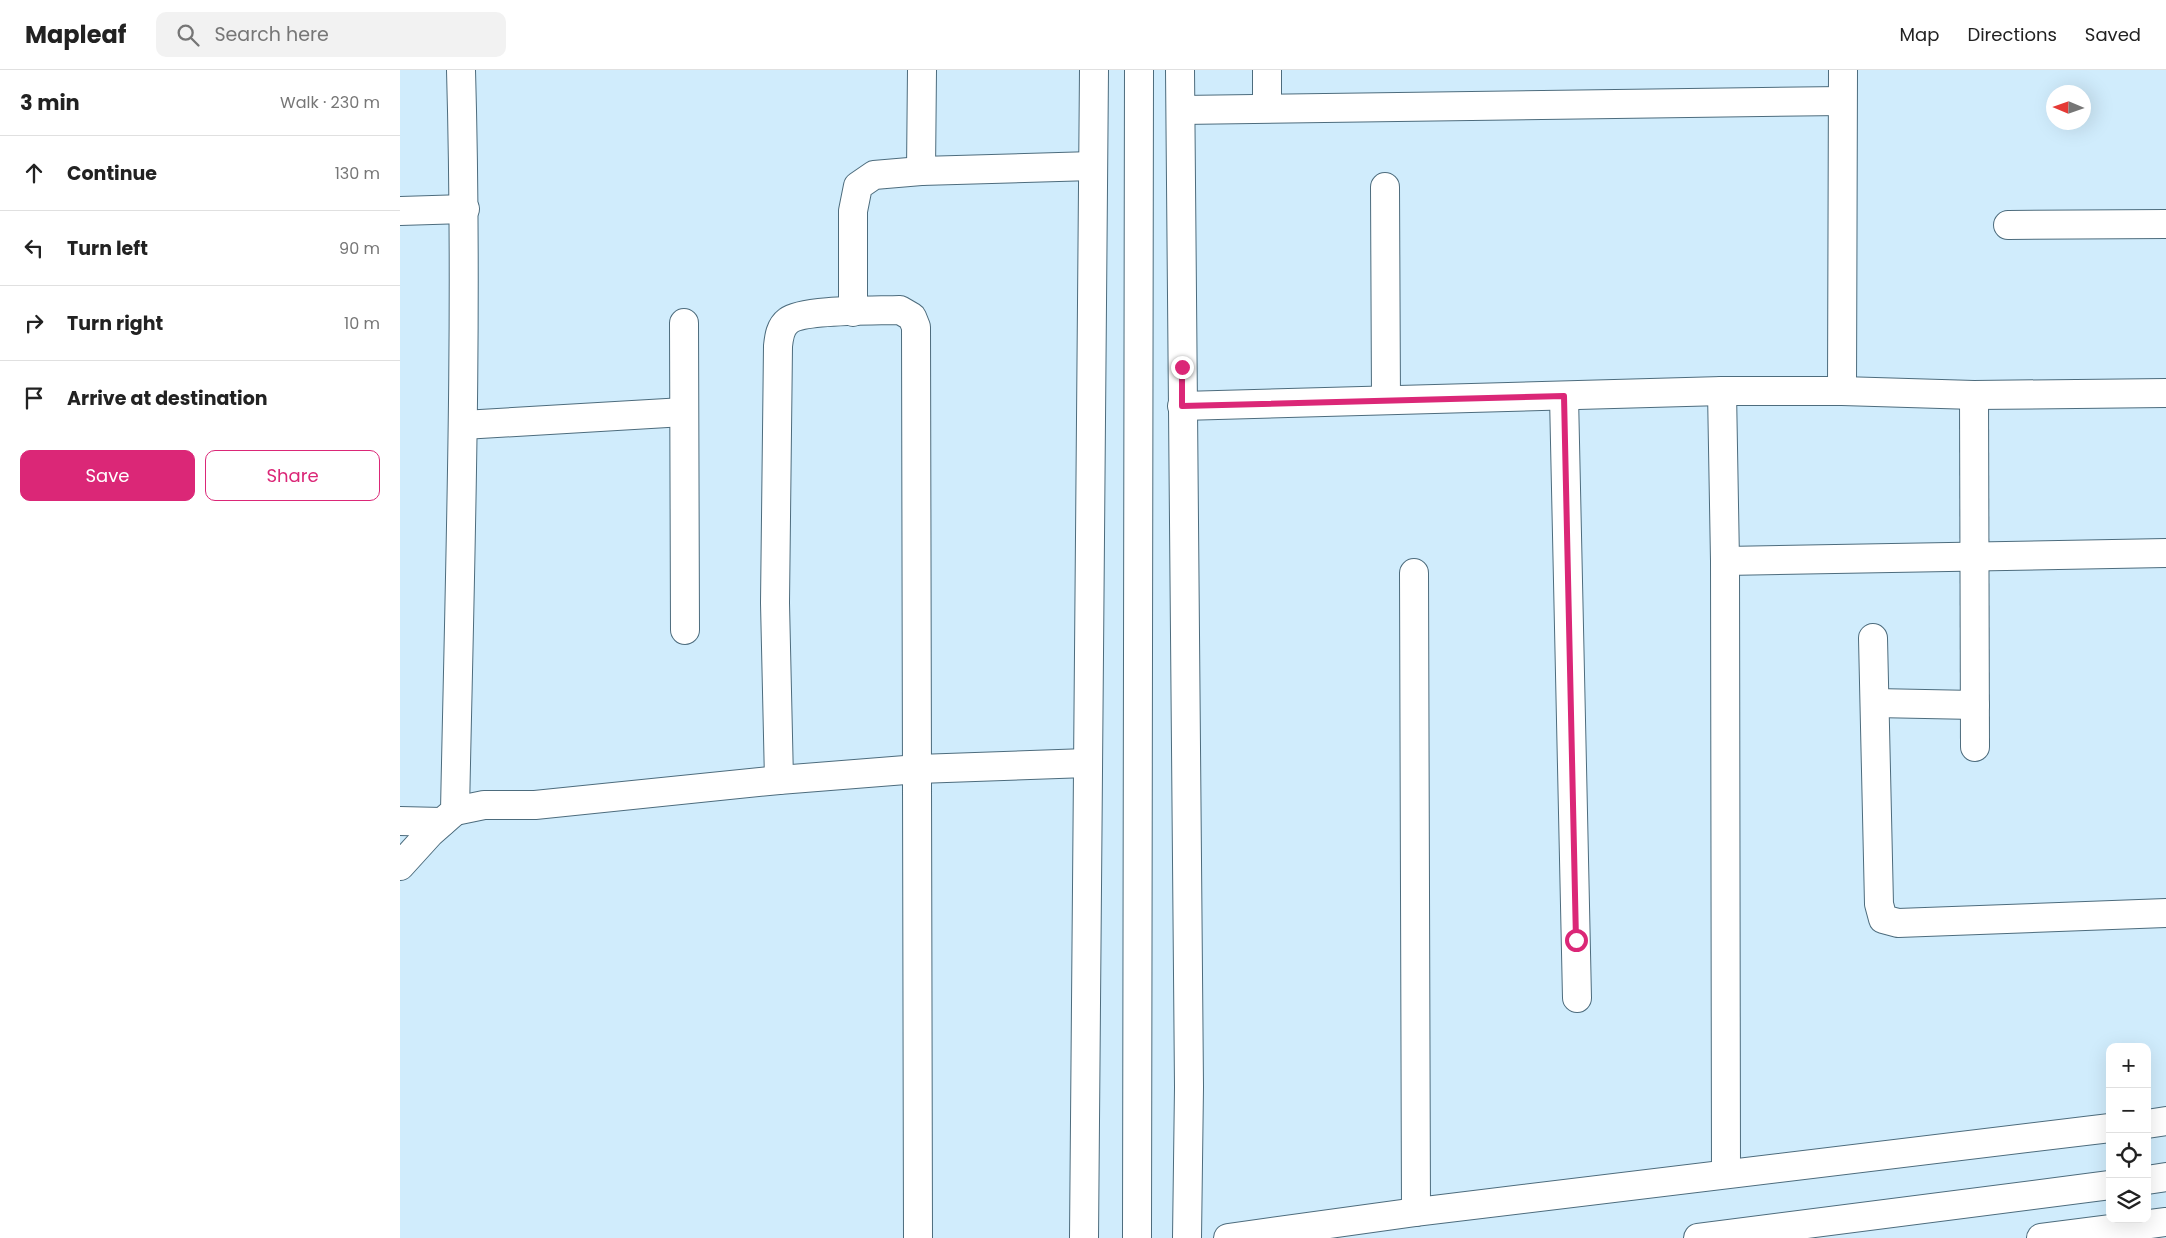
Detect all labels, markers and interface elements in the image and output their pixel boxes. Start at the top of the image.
search box [156,12,506,57]
text: Mapleaf [25,18,126,51]
icon: search [174,21,202,49]
text: Search here [214,21,329,48]
text: Map [1900,22,1939,47]
text: Directions [1967,22,2057,47]
text: Saved [2085,22,2141,47]
north arrow [2046,85,2091,130]
text: 3 min [20,88,80,117]
text: Walk · 230 m [280,91,380,114]
icon: ahead [20,159,48,187]
text: Continue [67,160,157,187]
text: 130 m [335,162,380,185]
icon: left [20,234,48,262]
text: Turn left [67,235,148,262]
text: 90 m [339,237,380,260]
icon: right [20,309,48,337]
text: Turn right [67,310,163,337]
text: 10 m [344,312,380,335]
route end [1171,356,1194,379]
icon: arrive [20,384,48,412]
text: Arrive at destination [67,385,268,412]
button: Save [20,450,195,501]
button: Share [205,450,380,501]
route start [1565,929,1588,952]
map controls [2106,1043,2151,1223]
button: + [2106,1043,2151,1088]
button: − [2106,1088,2151,1133]
button: locate [2106,1133,2151,1178]
button: layers [2106,1178,2151,1223]

